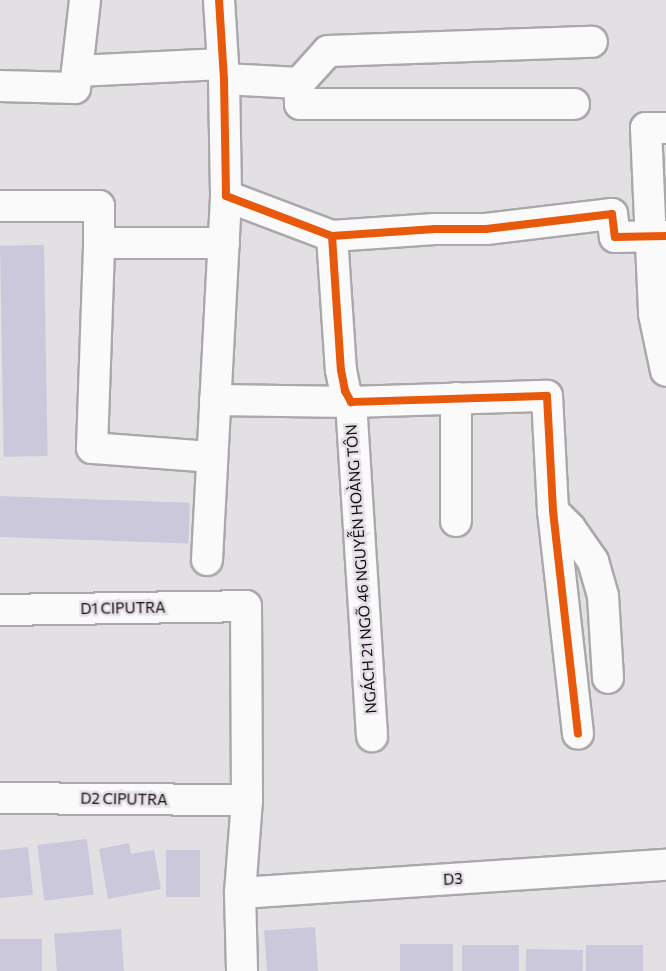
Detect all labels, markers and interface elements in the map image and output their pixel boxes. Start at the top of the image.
street label: NGÁCH 21 NGÕ 46 NGUYỄN HOÀNG TÔN [342,424,380,714]
street label: D1 CIPUTRA [80,598,166,618]
street label: D2 CIPUTRA [80,789,168,809]
street label: D3 [443,869,463,889]

